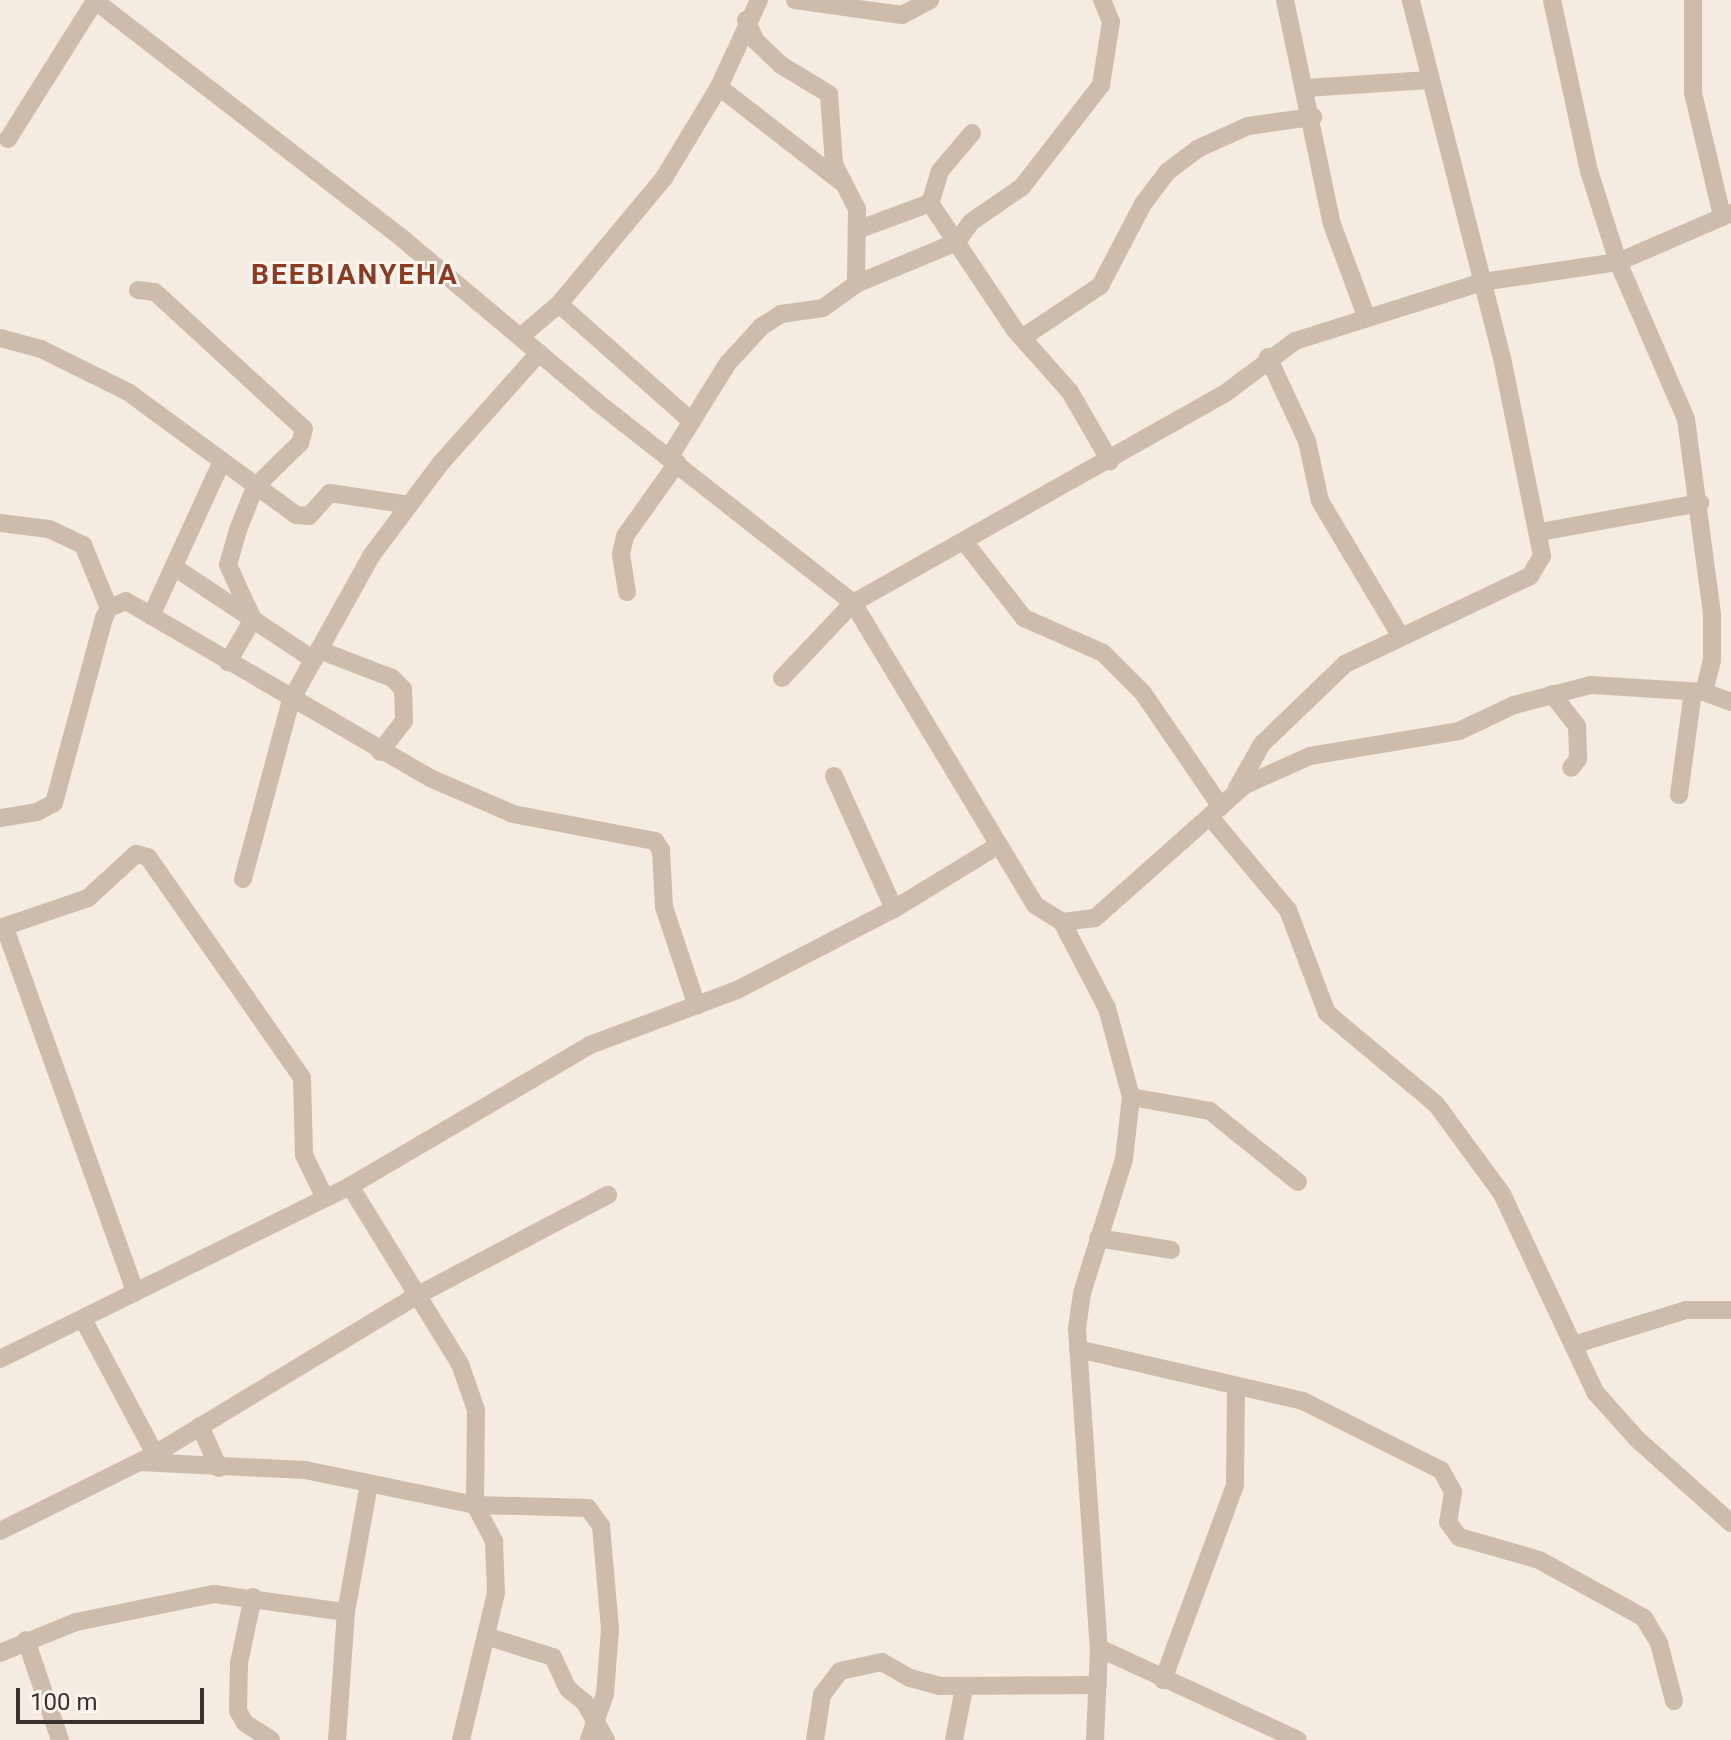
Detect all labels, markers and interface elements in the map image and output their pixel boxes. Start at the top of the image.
district label: BEEBIANYEHA [251,258,459,292]
scale bar [20,1672,208,1722]
text: 100 m [30,1688,97,1716]

